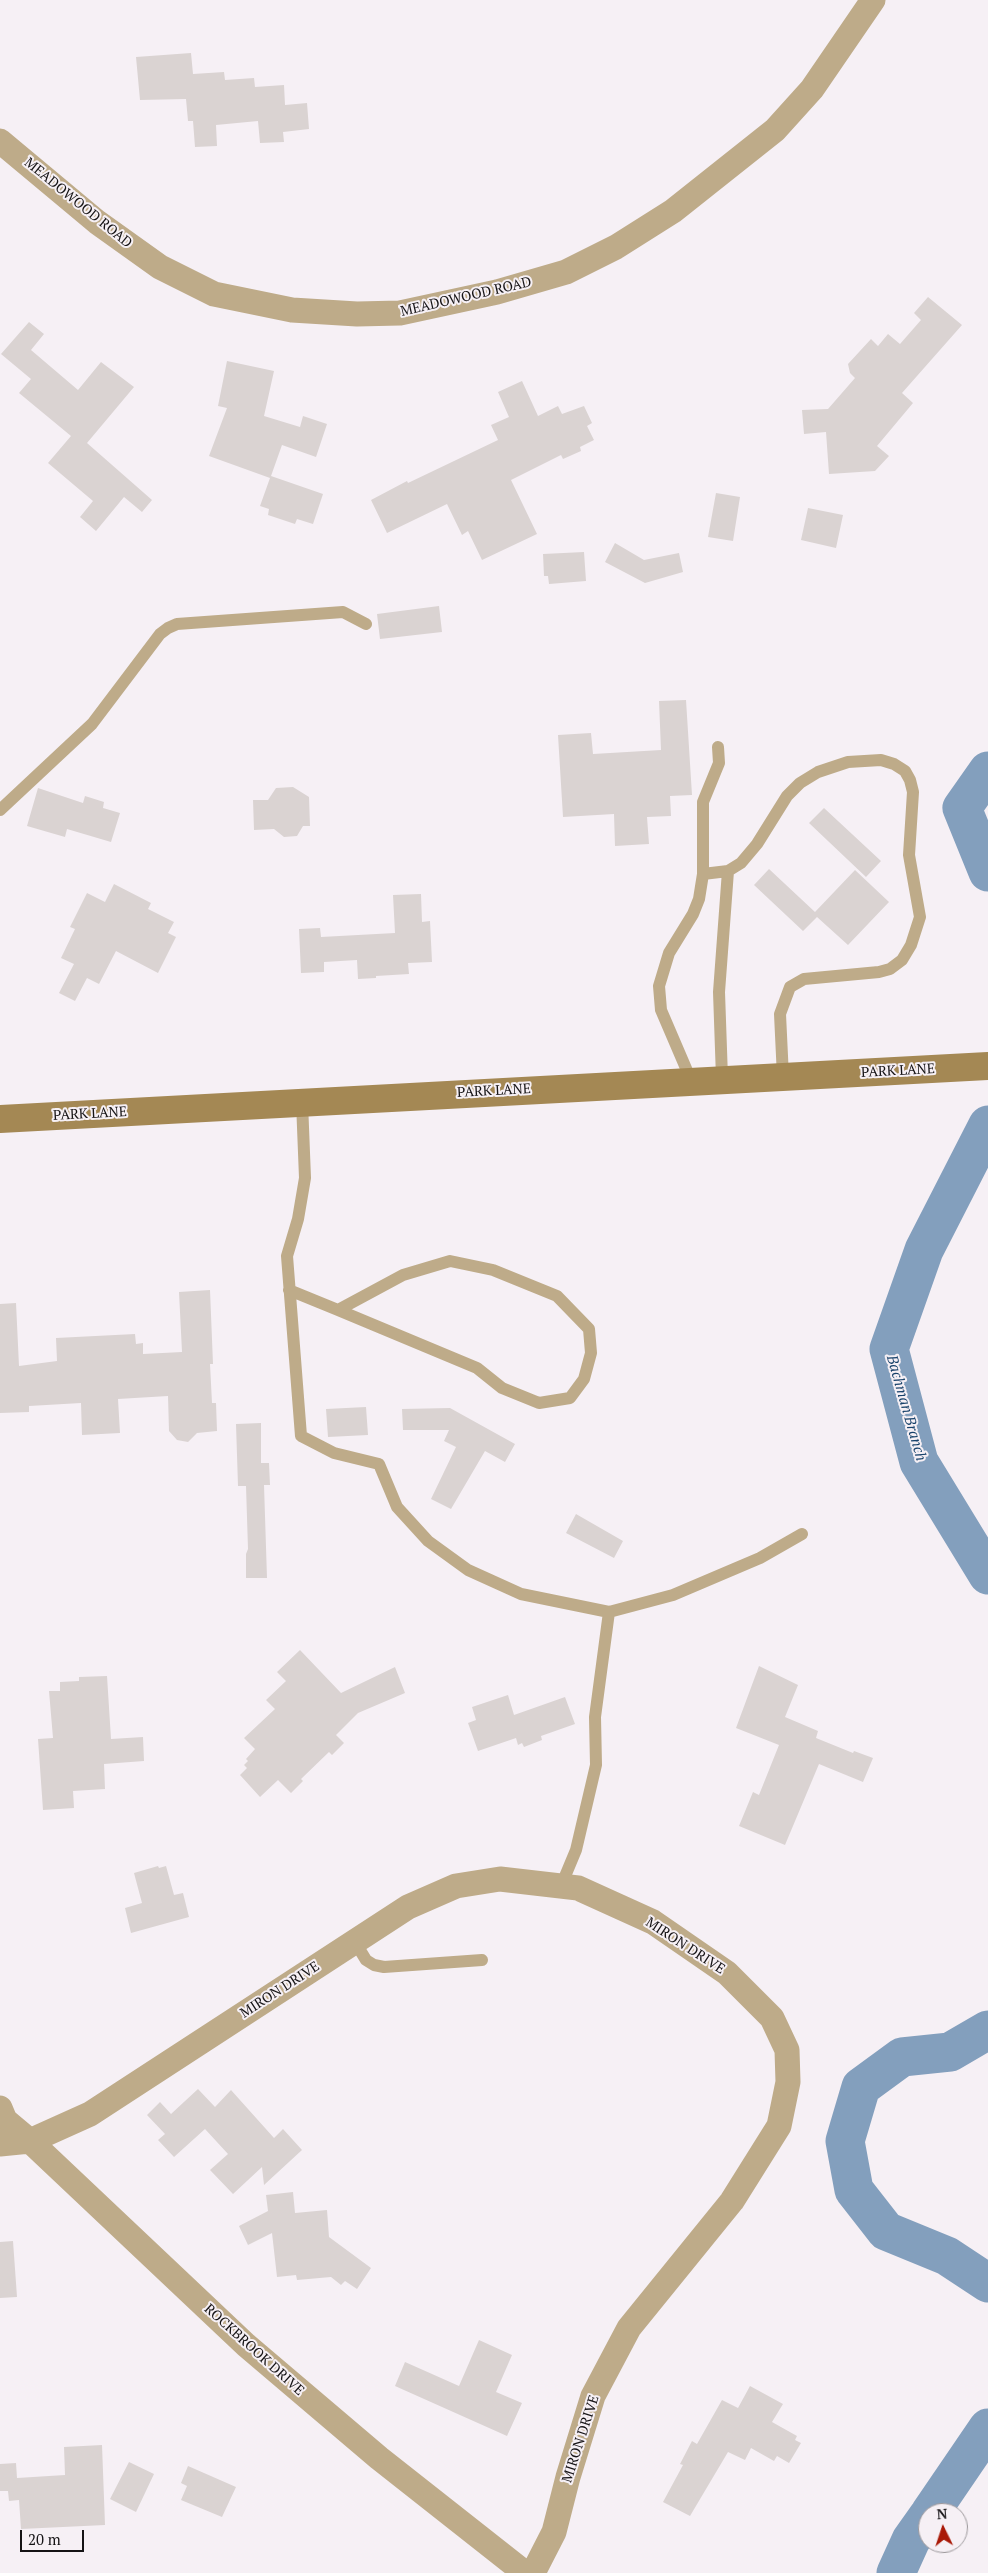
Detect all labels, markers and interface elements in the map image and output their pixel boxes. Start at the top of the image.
street label: MEADOWOOD ROAD [21,154,135,252]
street label: MEADOWOOD ROAD [399,274,533,320]
street label: PARK LANE [861,1061,935,1081]
street label: PARK LANE [457,1081,531,1101]
street label: PARK LANE [53,1104,127,1124]
water label: Bachman Branch [882,1353,930,1463]
street label: MIRON DRIVE [642,1914,728,1978]
street label: MIRON DRIVE [237,1958,323,2022]
street label: ROCKBROOK DRIVE [201,2301,307,2399]
street label: MIRON DRIVE [559,2393,603,2485]
north arrow [918,2503,968,2553]
text: N [936,2504,948,2523]
scale bar [22,2520,86,2552]
text: 20 m [28,2529,61,2549]

